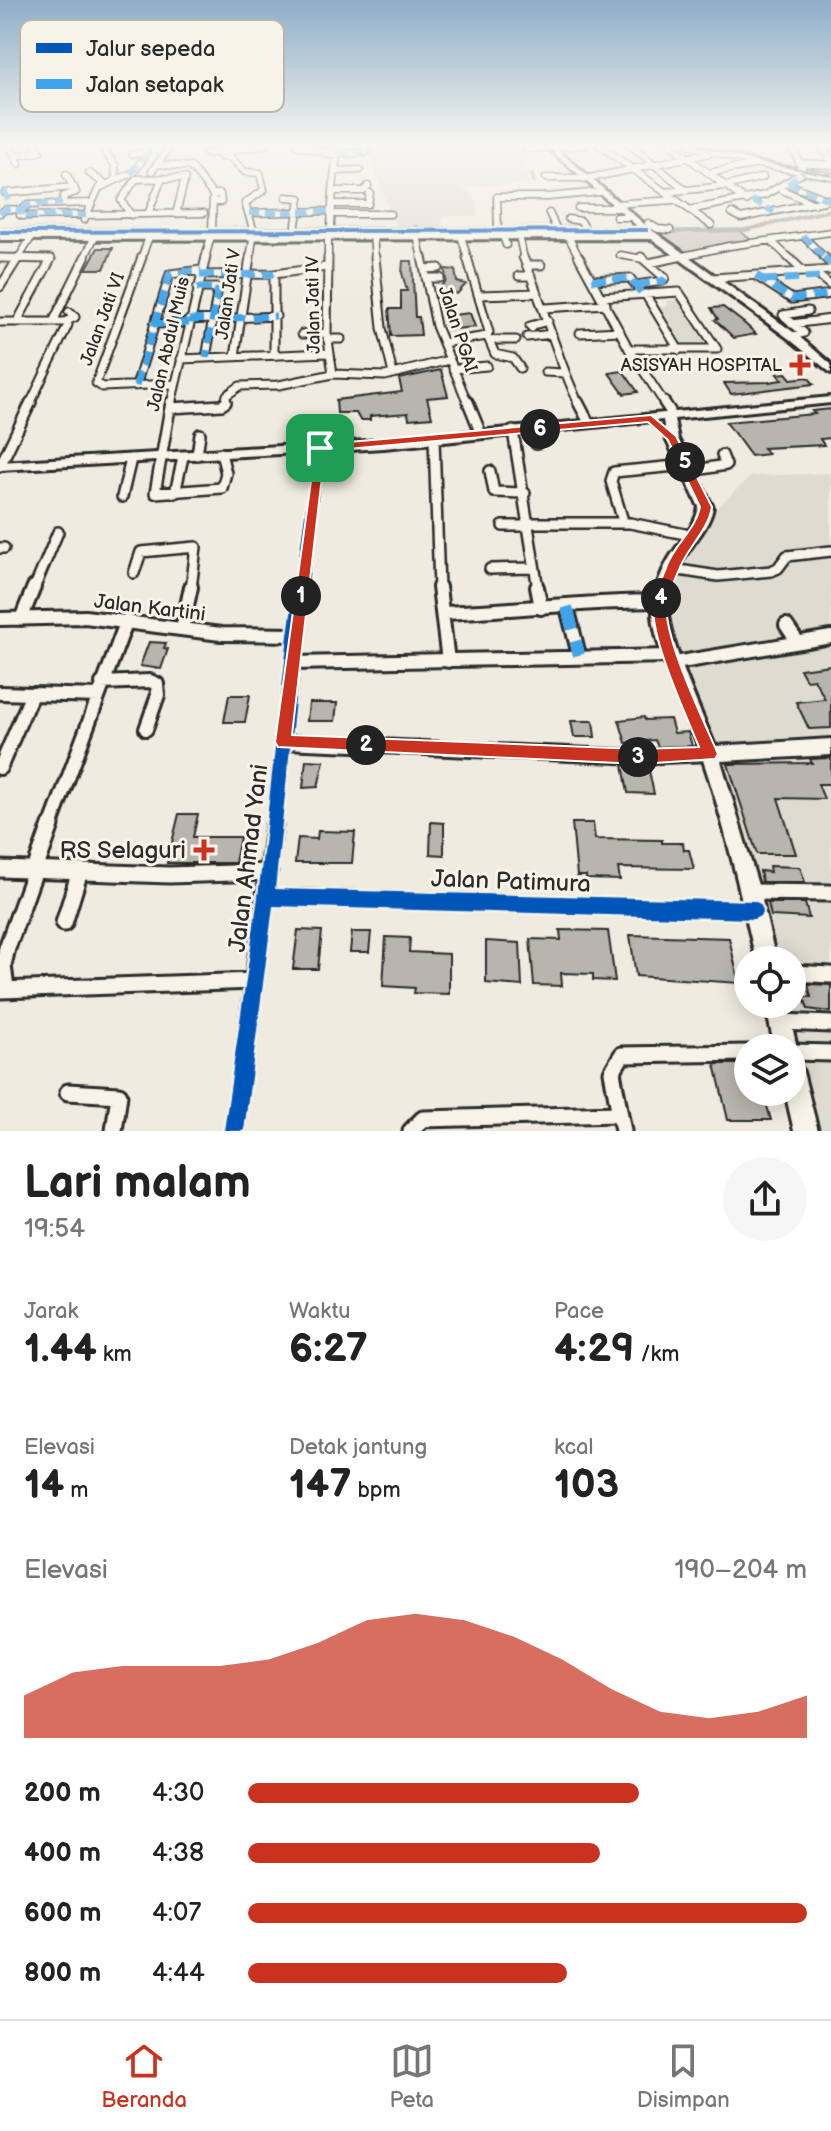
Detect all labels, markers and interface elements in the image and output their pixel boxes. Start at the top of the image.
legend [20,20,284,112]
text: Jalur sepeda [86,36,215,63]
text: Jalan setapak [86,72,224,99]
street label: Jalan Jati V [212,247,245,341]
street label: Jalan Jati IV [302,256,325,354]
street label: Jalan Jati VI [76,270,129,368]
street label: Jalan Abdul Muis [143,275,194,413]
street label: Jalan PGAI [434,283,481,375]
marker: ASISYAH HOSPITAL [789,354,811,376]
place label: ASISYAH HOSPITAL [621,355,783,376]
pin: 6 [520,409,560,449]
pin [286,414,354,482]
text: 6 [533,415,547,442]
icon: arrive [298,426,342,470]
pin: 5 [665,442,705,482]
text: 5 [679,448,691,475]
pin: 1 [281,576,321,616]
pin: 4 [641,578,681,618]
text: 1 [296,582,306,609]
text: 4 [655,584,667,611]
street label: Jalan Kartini [93,589,207,627]
pin: 2 [346,725,386,765]
text: 2 [359,731,373,758]
pin: 3 [618,737,658,777]
text: 3 [632,743,644,770]
street label: Jalan Ahmad Yani [223,762,274,954]
place label: RS Selaguri [59,836,186,865]
marker: RS Selaguri [193,839,215,861]
street label: Jalan Patimura [431,864,591,899]
map controls [734,946,806,1106]
button: locate [734,946,806,1018]
button: layers [734,1034,806,1106]
text: Lari malam [24,1157,251,1210]
button: share [723,1157,807,1241]
text: 19:54 [24,1214,85,1245]
text: Jarak [24,1298,78,1325]
text: Waktu [289,1298,351,1325]
text: Pace [554,1298,604,1325]
text: 1.44 [24,1325,97,1373]
text: 6:27 [289,1325,368,1373]
text: 4:29 [554,1325,635,1373]
text: km [97,1341,132,1368]
text: /km [635,1341,679,1368]
text: Elevasi [24,1434,95,1461]
text: Detak jantung [289,1434,427,1461]
text: kcal [554,1434,593,1461]
text: 14 [24,1461,64,1509]
text: 147 [289,1461,351,1509]
text: 103 [554,1461,619,1509]
text: m [64,1477,89,1504]
text: bpm [351,1477,401,1504]
text: Elevasi [24,1555,108,1586]
text: 190–204 m [674,1555,807,1586]
text: 200 m [24,1778,101,1809]
text: 4:30 [152,1778,204,1809]
text: 400 m [24,1838,101,1869]
text: 4:38 [152,1838,204,1869]
text: 600 m [24,1898,101,1929]
text: 4:07 [152,1898,201,1929]
text: 800 m [24,1958,101,1989]
text: 4:44 [152,1958,205,1989]
tab: Beranda [101,2039,187,2114]
tab: Peta [389,2039,434,2114]
tab: Disimpan [637,2039,730,2114]

